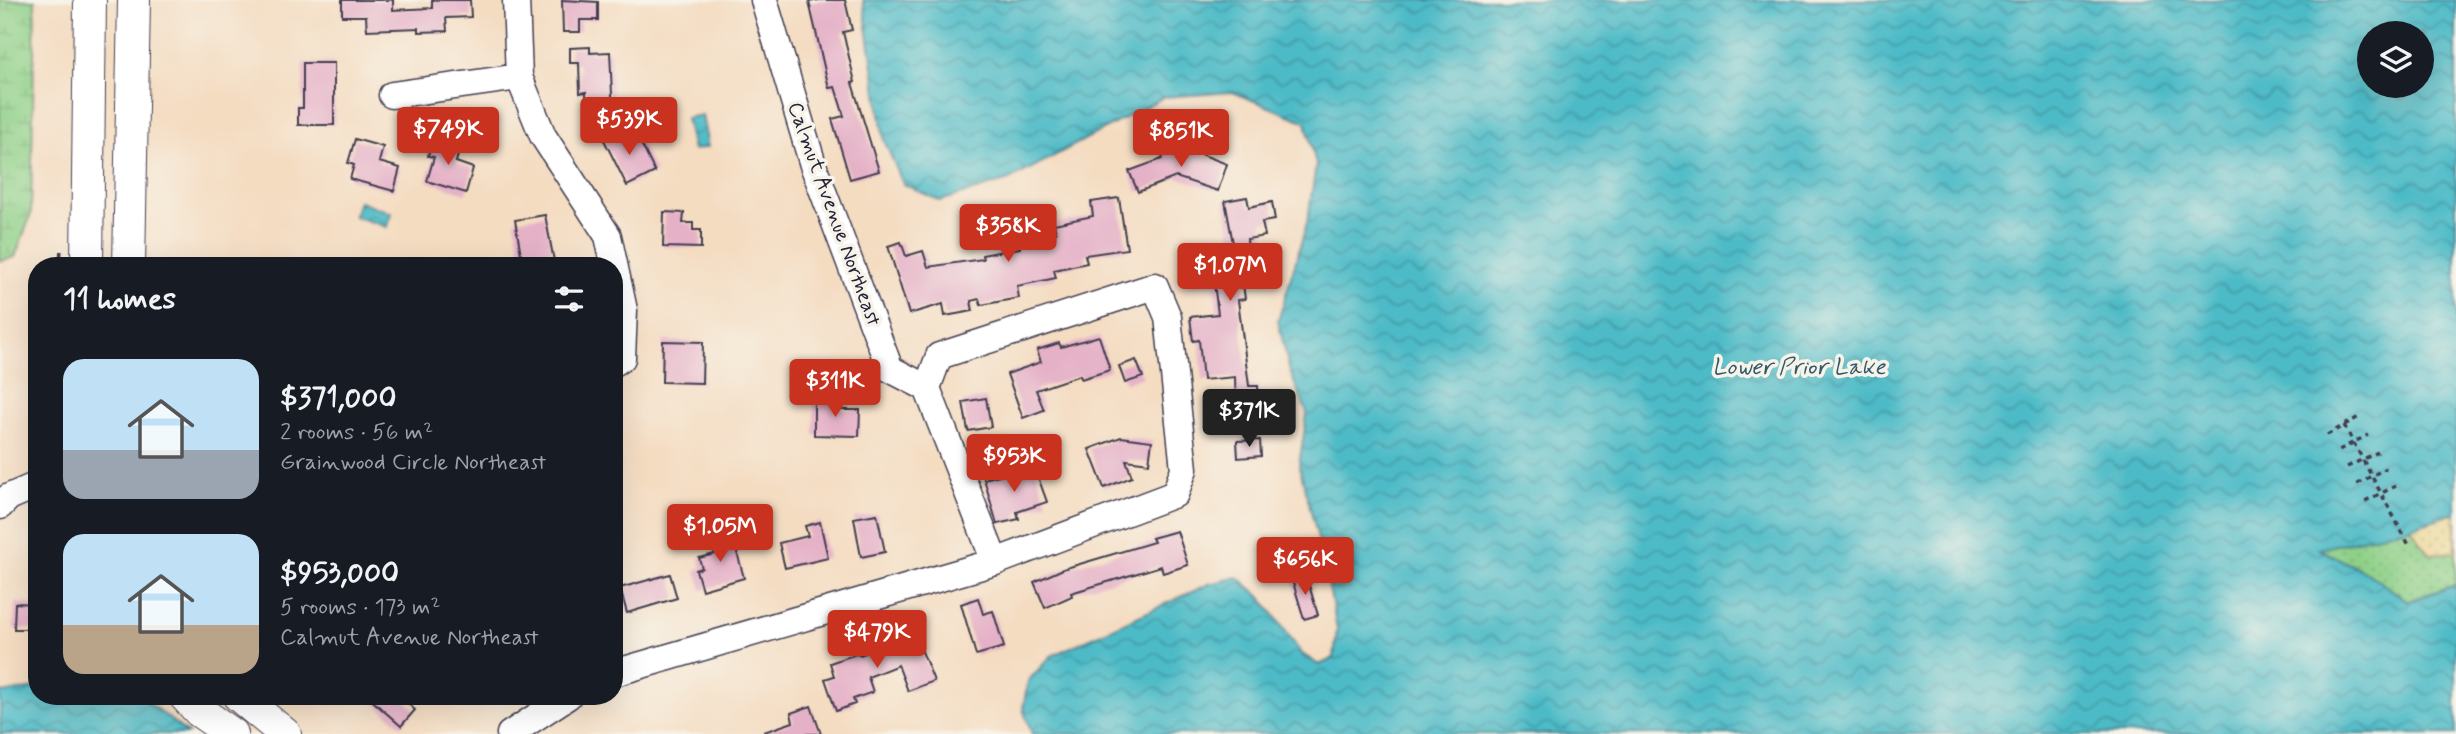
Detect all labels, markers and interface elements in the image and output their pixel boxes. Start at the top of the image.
map controls [2357,21,2434,98]
button: layers [2357,21,2434,98]
pin: $539K [580,97,678,157]
street label: Calmut Avenue Northeast [780,98,888,330]
text: $539K [596,105,662,135]
pin: $749K [399,108,497,167]
pin: $851K [1132,110,1230,169]
text: $749K [413,115,483,145]
text: $851K [1149,117,1213,147]
pin: $358K [959,204,1057,264]
text: $358K [976,212,1040,242]
pin: $1.07M [1173,244,1287,303]
text: $1.07M [1193,251,1267,281]
text: 11 homes [63,280,176,319]
icon: filters [550,280,588,318]
water label: Lower Prior Lake [1712,353,1886,383]
pin: $311K [786,360,884,419]
text: $311K [806,367,865,397]
text: $371,000 [280,379,396,418]
icon: home [119,387,203,471]
pin: $371K [1200,390,1298,449]
text: $371K [1219,397,1279,427]
text: 2 rooms · 56 m² [280,418,433,448]
pin: $953K [965,434,1063,494]
text: $953K [983,442,1045,472]
text: Grainwood Circle Northeast [280,448,546,478]
pin: $1.05M [663,504,777,564]
text: $1.05M [683,512,757,542]
pin: $656K [1256,538,1354,597]
text: $656K [1273,545,1337,575]
text: $953,000 [280,554,399,593]
icon: home [119,562,203,646]
text: 5 rooms · 173 m² [280,593,440,623]
pin: $479K [828,610,926,670]
text: $479K [844,618,910,648]
text: Calmut Avenue Northeast [280,623,539,653]

